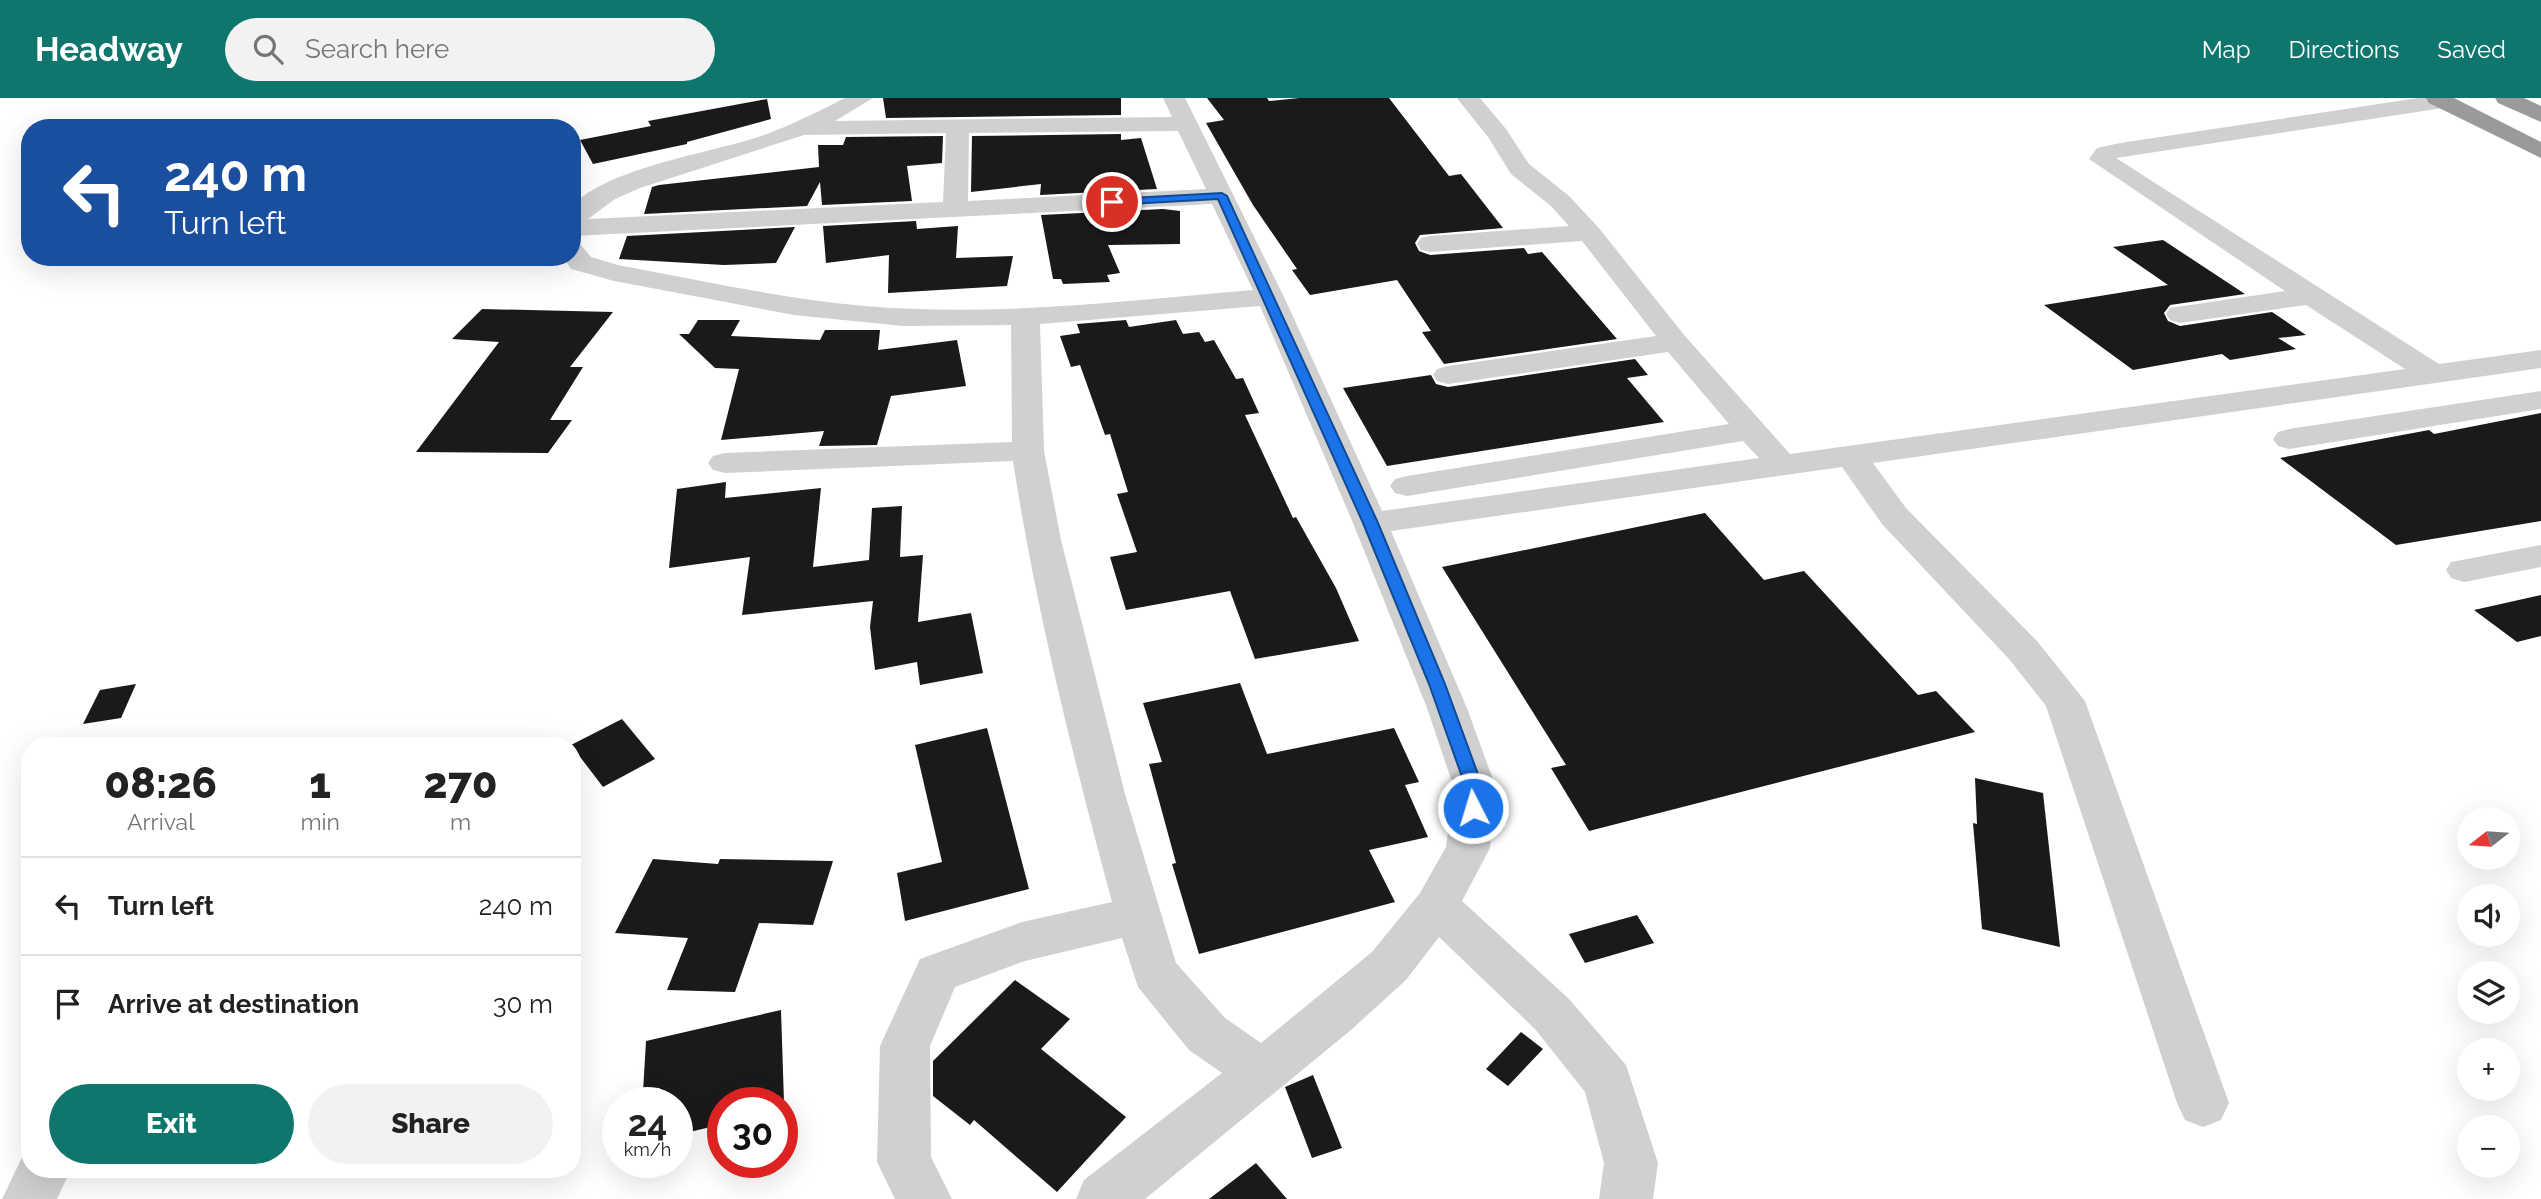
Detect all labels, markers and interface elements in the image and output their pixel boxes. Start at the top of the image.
search box [225,18,715,81]
text: Headway [35,30,183,69]
icon: search [249,30,287,68]
text: Search here [305,34,449,64]
text: Map [2202,35,2251,64]
text: Directions [2289,35,2399,64]
text: Saved [2437,35,2506,64]
text: 240 m [164,145,307,202]
icon: left [49,147,140,238]
pin [1082,172,1142,232]
icon: arrive [1093,183,1131,221]
text: Turn left [164,204,286,241]
text: 08:26 [104,759,217,808]
text: 1 [309,759,331,808]
text: 270 [423,759,498,808]
position arrow [1436,771,1510,845]
north arrow [2457,807,2520,870]
map controls [2457,807,2520,1178]
text: Arrival [127,808,194,835]
text: min [300,808,340,835]
text: m [450,808,471,835]
button: sound [2457,884,2520,947]
icon: left [49,887,87,925]
text: Turn left [108,891,214,921]
text: 240 m [479,891,553,921]
button: layers [2457,961,2520,1024]
icon: arrive [49,985,87,1023]
text: Arrive at destination [108,989,359,1019]
text: 30 m [493,989,553,1019]
button: + [2457,1038,2520,1101]
button: Exit [49,1084,294,1164]
button: Share [308,1084,553,1164]
speed limit sign: 30 [707,1087,798,1178]
text: 24 [628,1103,667,1144]
button: − [2457,1115,2520,1178]
text: km/h [624,1139,671,1160]

